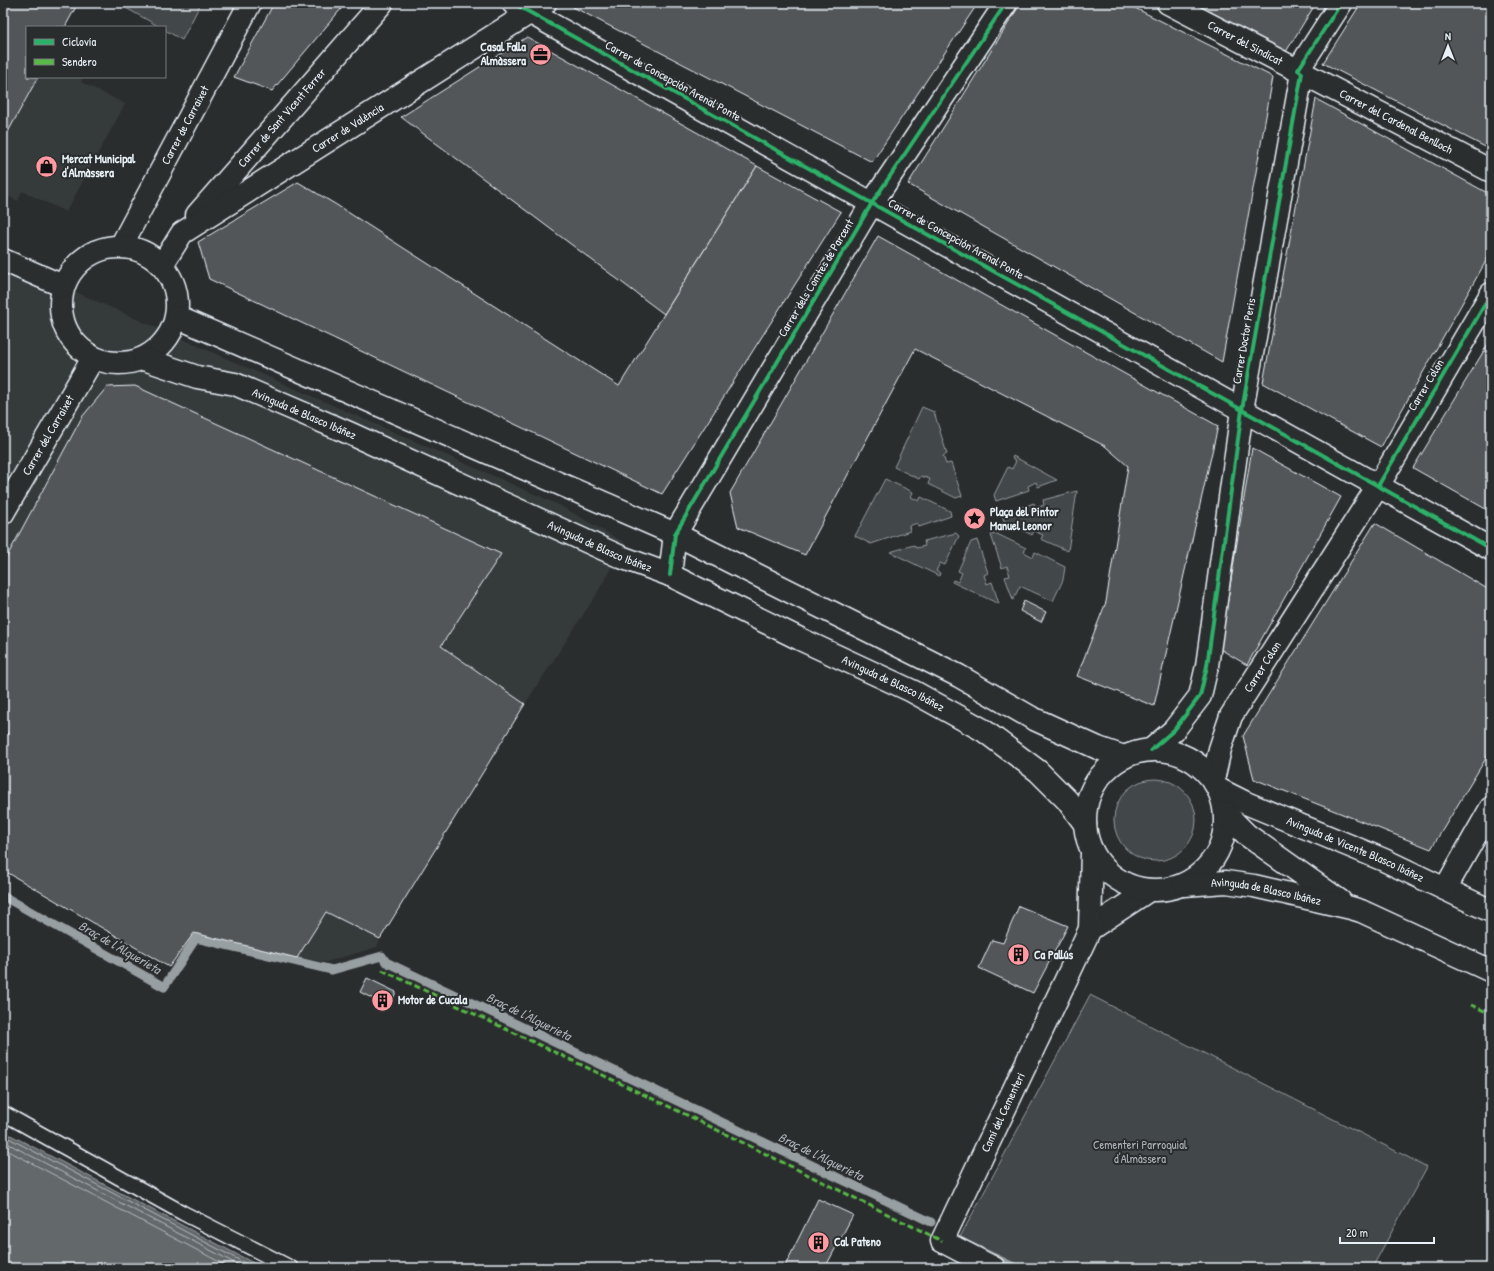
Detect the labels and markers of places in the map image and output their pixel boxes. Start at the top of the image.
place label: Casal Falla Almàssera [480,38,526,69]
office icon: Casal Falla Almàssera [528,41,554,67]
place label: Mercat Municipal d'Almàssera [62,150,136,181]
shop icon: Mercat Municipal d'Almàssera [34,153,60,179]
place label: Plaça del Pintor Manuel Leonor [990,503,1059,534]
place icon: Plaça del Pintor Manuel Leonor [961,506,987,532]
building icon: Ca Pallús [1006,942,1032,968]
place label: Ca Pallús [1034,946,1073,963]
building icon: Motor de Cucala [370,987,396,1013]
place label: Motor de Cucala [398,991,467,1008]
building icon: Cal Pateno [805,1229,831,1255]
place label: Cal Pateno [834,1233,881,1250]

